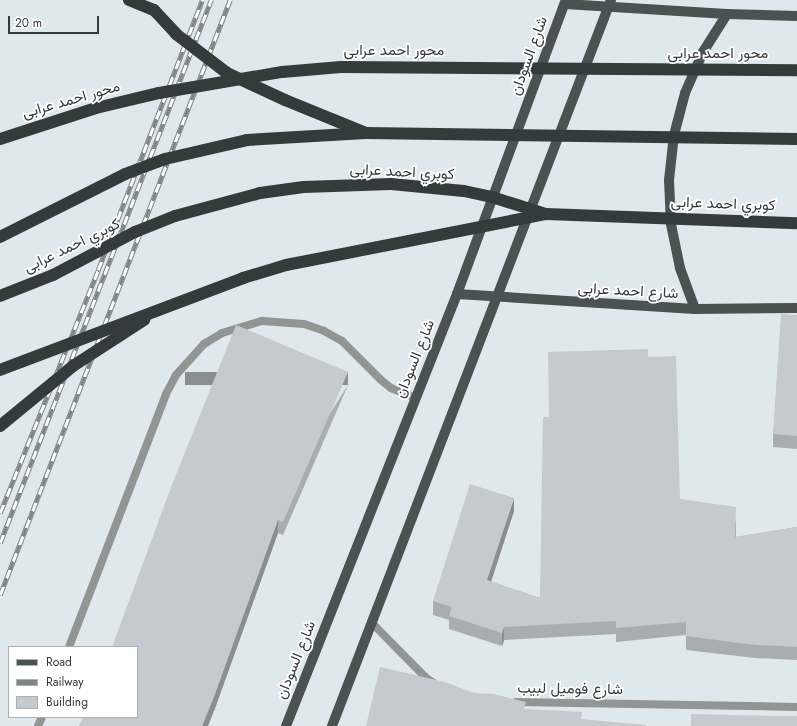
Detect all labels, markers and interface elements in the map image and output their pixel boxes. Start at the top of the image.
scale bar [10,8,101,34]
text: 20 m [15,14,42,32]
street label: شارع السودان [506,14,552,98]
street label: محور احمد عرابى [344,42,444,60]
street label: محور احمد عرابى [668,45,768,63]
street label: محور احمد عرابى [20,77,122,123]
street label: كوبري احمد عرابى [349,160,455,184]
street label: كوبري احمد عرابى [670,193,776,215]
street label: كوبري احمد عرابى [21,215,123,277]
street label: شارع احمد عرابى [577,279,679,303]
street label: شارع السودان [391,317,439,401]
street label: شارع السودان [272,618,320,702]
legend [8,646,138,718]
text: Road [46,653,72,671]
text: Railway [46,673,84,691]
street label: شارع فوميل لبيب [517,679,623,699]
text: Building [46,693,88,711]

